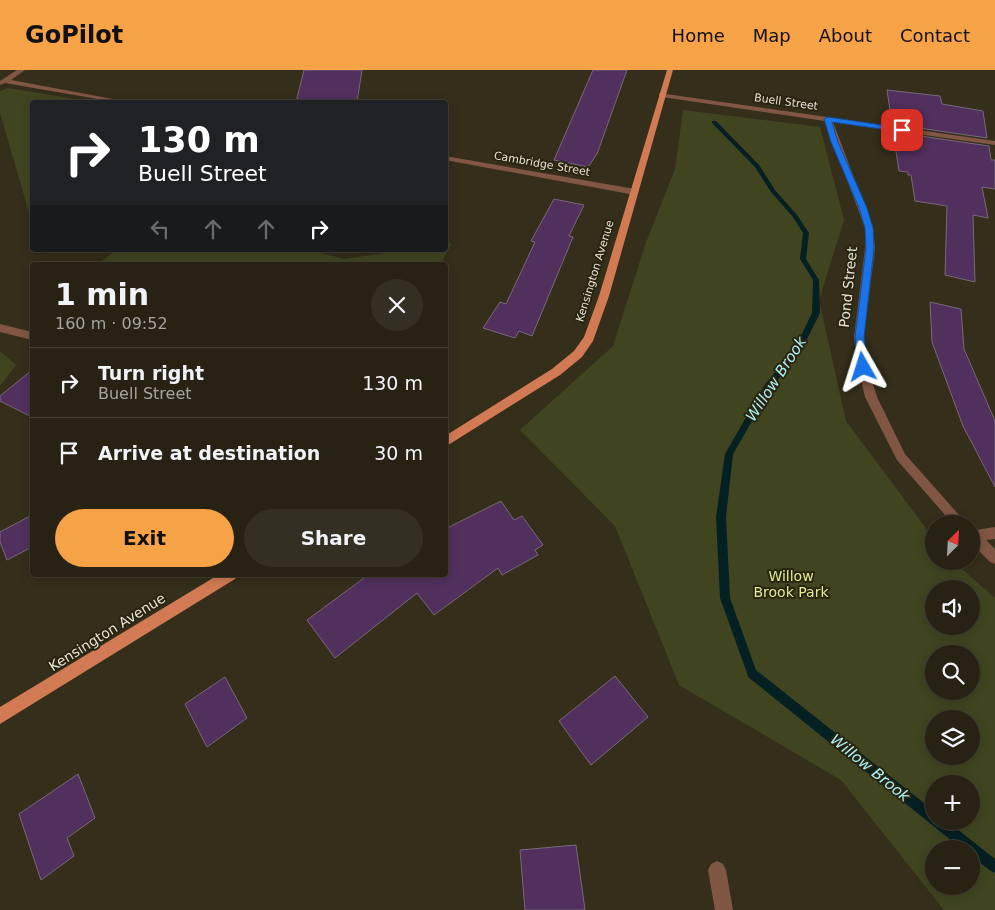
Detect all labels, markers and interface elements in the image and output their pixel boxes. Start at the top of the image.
text: GoPilot [25,21,123,49]
text: Home [672,25,725,46]
text: Map [753,25,791,46]
text: About [819,25,872,46]
text: Contact [900,25,970,46]
street label: Buell Street [753,91,819,113]
pin [881,109,923,151]
icon: arrive [888,116,916,144]
icon: right [55,120,120,185]
text: 130 m [138,120,260,160]
street label: Cambridge Street [493,149,592,179]
text: Buell Street [138,161,267,186]
icon: left [146,215,174,243]
icon: ahead [199,215,227,243]
icon: ahead [252,215,280,243]
icon: right [305,215,333,243]
street label: Kensington Avenue [573,218,617,323]
street label: Pond Street [836,245,860,328]
text: 1 min [55,277,149,312]
button: close [371,279,423,331]
text: 160 m · 09:52 [55,314,168,333]
water label: Willow Brook [742,332,811,425]
position arrow [836,340,888,392]
text: Turn right [98,362,204,384]
icon: right [55,369,83,397]
text: 130 m [362,372,423,394]
text: Buell Street [98,384,192,403]
icon: arrive [55,439,83,467]
text: Arrive at destination [98,442,320,464]
text: 30 m [374,442,423,464]
button: Exit [55,509,234,567]
button: Share [244,509,423,567]
north arrow [925,515,980,570]
map controls [925,515,980,895]
park label: Willow Brook Park [754,568,829,600]
button: sound [925,580,980,635]
street label: Kensington Avenue [46,590,168,674]
button: search [925,645,980,700]
button: layers [925,710,980,765]
water label: Willow Brook [827,730,914,806]
button: + [925,775,980,830]
button: − [925,840,980,895]

